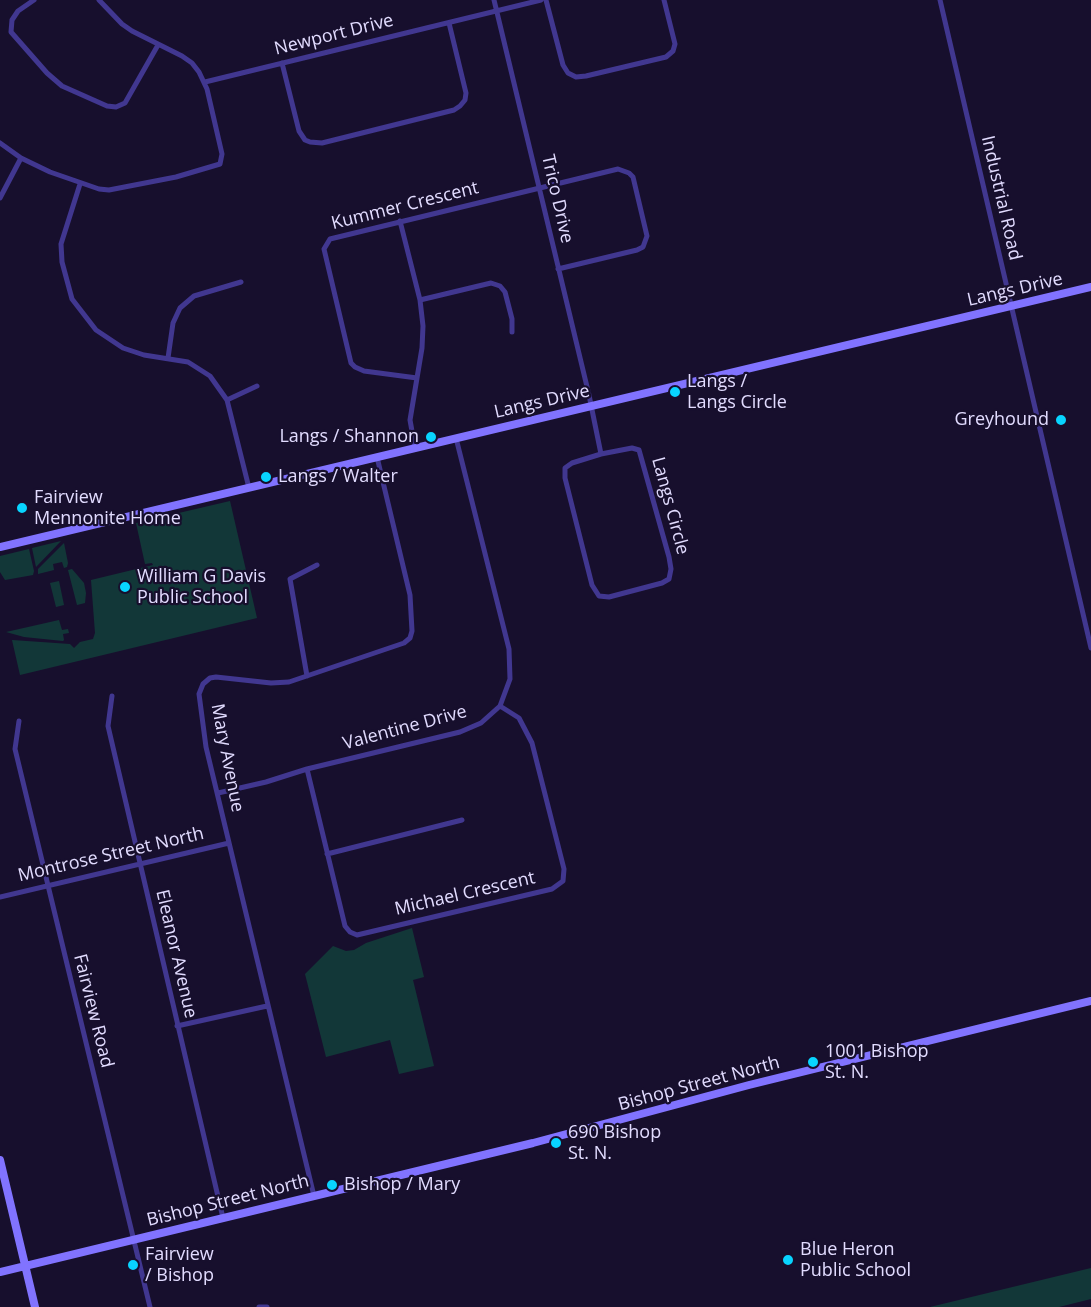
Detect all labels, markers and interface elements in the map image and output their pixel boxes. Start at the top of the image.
street label: Newport Drive [272,10,396,60]
street label: Industrial Road [976,134,1026,262]
street label: Trico Drive [536,153,578,245]
street label: Kummer Crescent [329,177,481,235]
street label: Langs Drive [965,269,1065,311]
place label: Langs / Langs Circle [687,371,787,413]
street label: Langs Drive [492,381,592,423]
marker: Langs / Langs Circle [668,385,682,399]
place label: Greyhound [954,409,1049,431]
marker: Greyhound [1054,413,1068,427]
place label: Langs / Shannon [279,426,419,448]
marker: Langs / Shannon [424,430,438,444]
street label: Langs Circle [647,455,693,557]
place label: Langs / Walter [278,466,398,488]
marker: Langs / Walter [259,470,273,484]
place label: Fairview Mennonite Home [34,487,181,530]
marker: Fairview Mennonite Home [15,501,29,515]
place label: William G Davis Public School [137,566,266,608]
marker: William G Davis Public School [118,580,132,594]
street label: Valentine Drive [341,701,469,755]
street label: Mary Avenue [206,702,248,814]
street label: Montrose Street North [16,823,206,887]
street label: Michael Crescent [393,867,537,921]
street label: Eleanor Avenue [151,888,201,1020]
street label: Fairview Road [68,952,118,1070]
place label: 1001 Bishop St. N. [825,1041,928,1084]
street label: Bishop Street North [616,1052,782,1116]
marker: 1001 Bishop St. N. [806,1055,820,1069]
place label: 690 Bishop St. N. [568,1122,661,1164]
marker: 690 Bishop St. N. [549,1136,563,1150]
street label: Bishop Street North [145,1170,311,1232]
place label: Bishop / Mary [344,1174,460,1196]
marker: Bishop / Mary [325,1178,339,1192]
place label: Blue Heron Public School [800,1239,911,1282]
place label: Fairview / Bishop [145,1244,214,1286]
marker: Blue Heron Public School [781,1253,795,1267]
marker: Fairview / Bishop [126,1258,140,1272]

